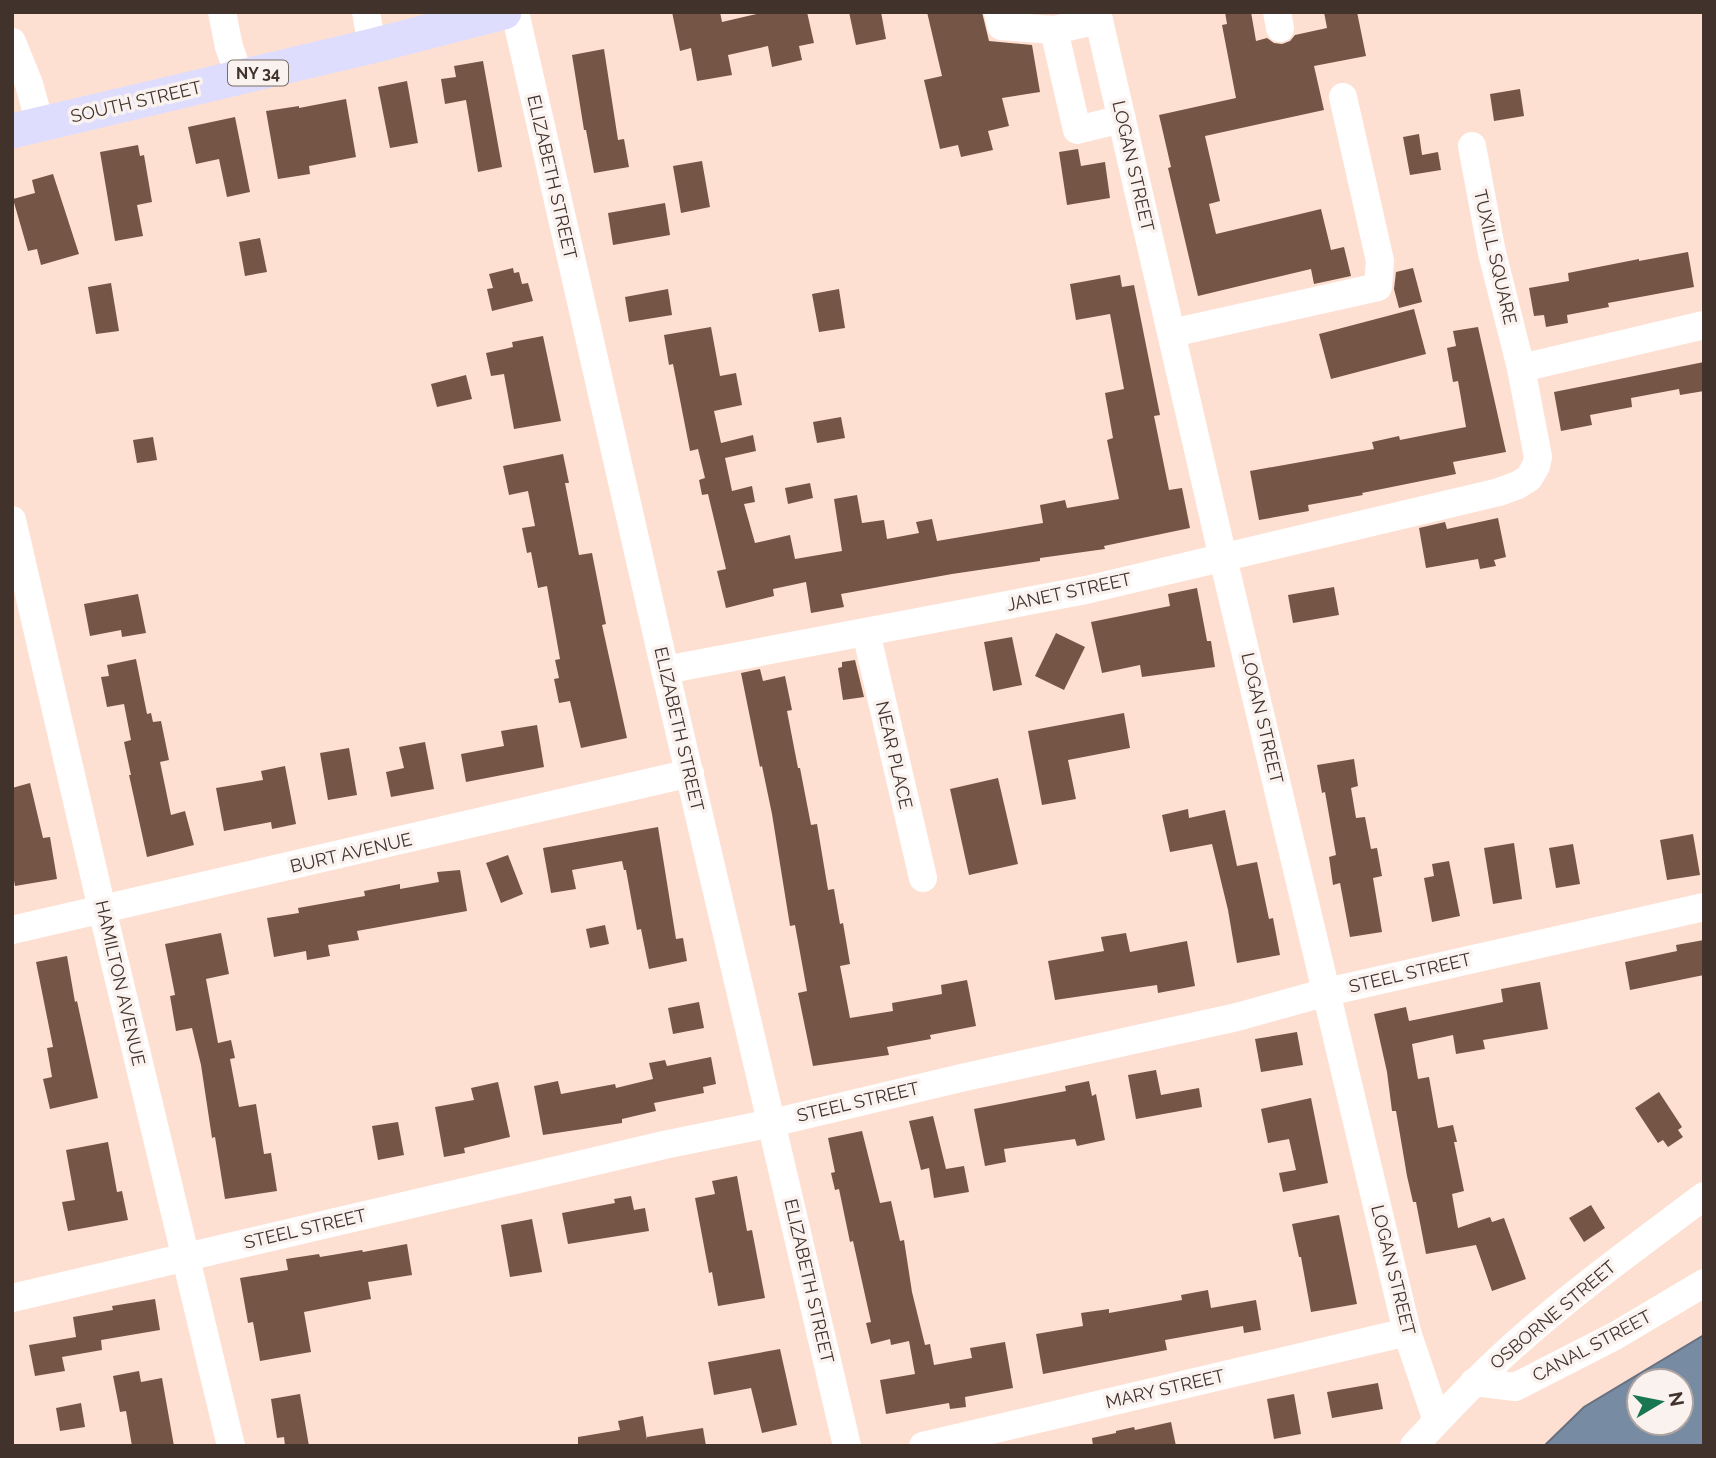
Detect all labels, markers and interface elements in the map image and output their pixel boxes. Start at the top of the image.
road number: NY 34 [228,60,288,86]
street label: SOUTH STREET [69,76,203,127]
street label: ELIZABETH STREET [523,93,582,261]
street label: LOGAN STREET [1108,98,1159,233]
street label: TUXILL SQUARE [1470,187,1521,326]
street label: JANET STREET [1005,568,1133,615]
street label: ELIZABETH STREET [650,645,709,813]
street label: LOGAN STREET [1237,650,1288,785]
street label: NEAR PLACE [872,699,917,811]
street label: BURT AVENUE [288,828,414,877]
street label: HAMILTON AVENUE [91,898,150,1068]
street label: STEEL STREET [1347,948,1473,997]
street label: STEEL STREET [795,1077,921,1126]
street label: ELIZABETH STREET [780,1197,839,1365]
street label: LOGAN STREET [1367,1203,1420,1337]
street label: STEEL STREET [242,1204,368,1253]
street label: OSBORNE STREET [1486,1256,1620,1373]
street label: CANAL STREET [1529,1305,1655,1386]
street label: MARY STREET [1103,1365,1226,1412]
north arrow [1625,1367,1695,1437]
text: N [1665,1390,1689,1408]

